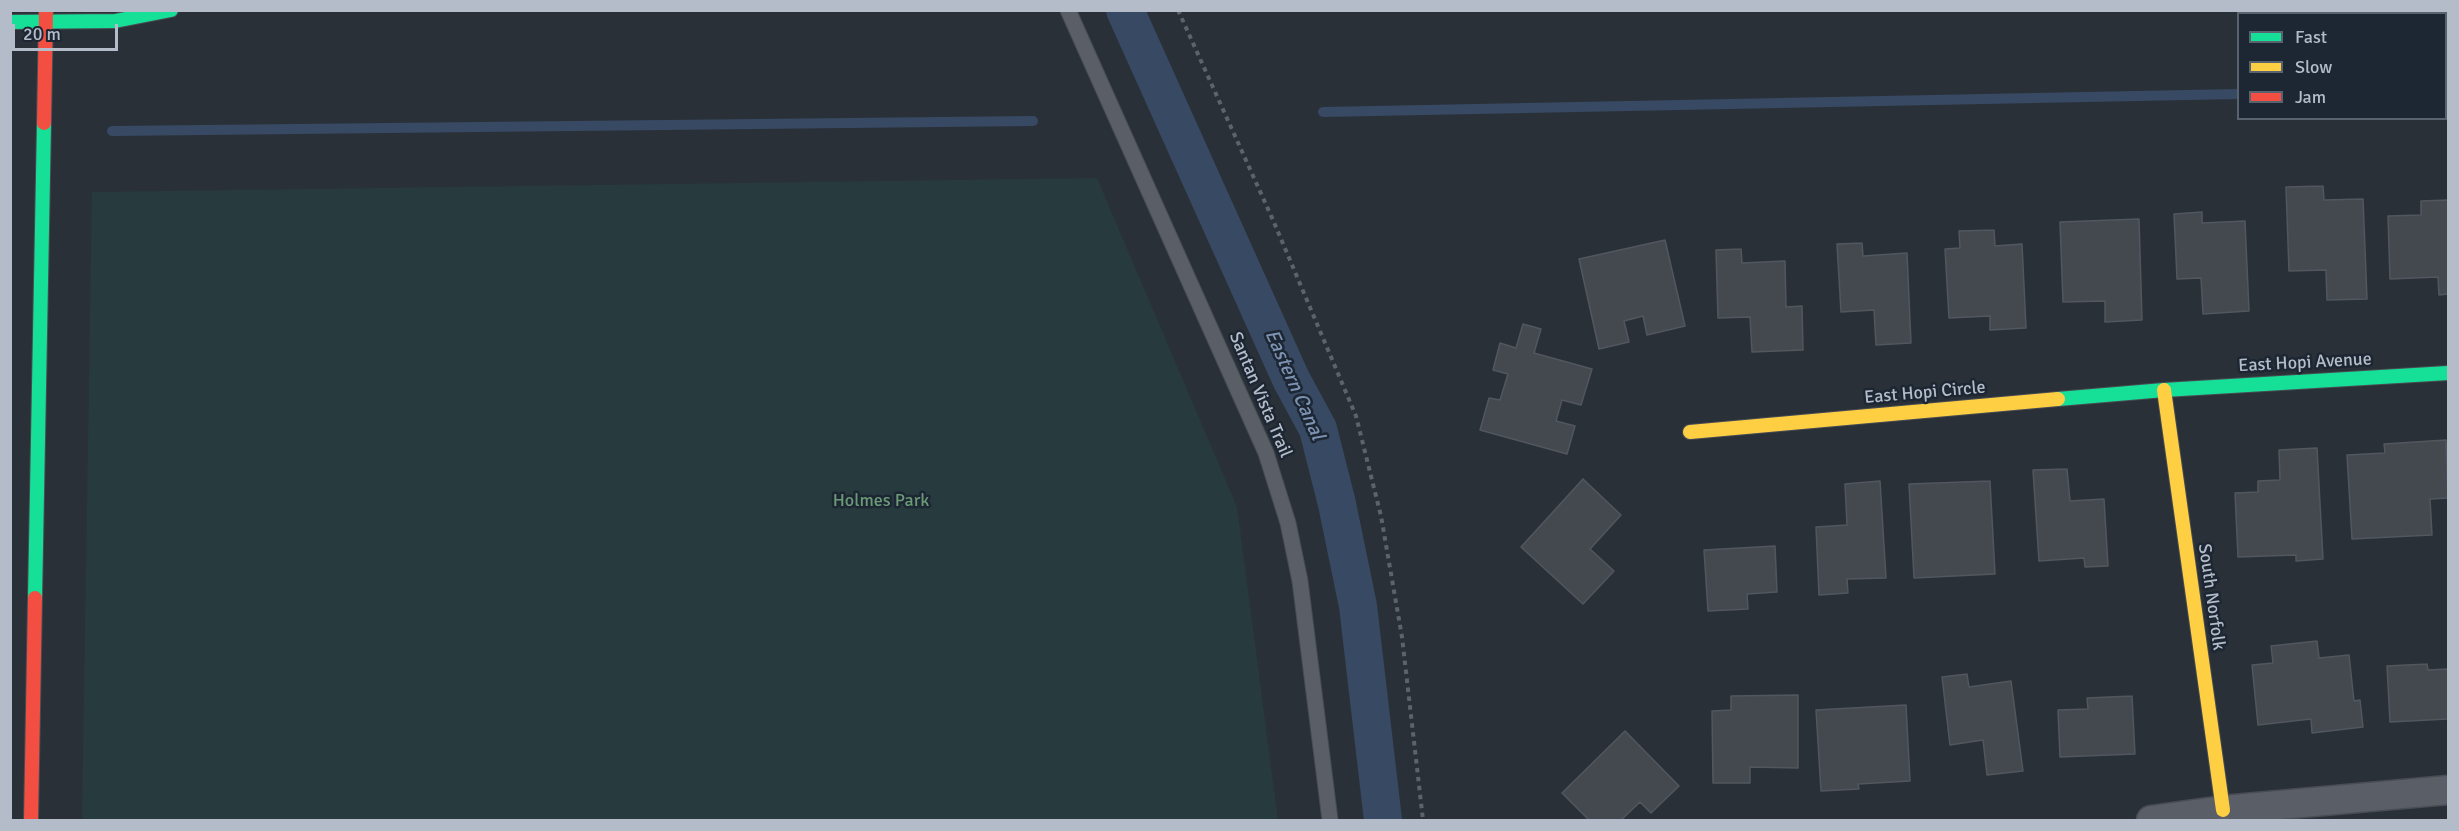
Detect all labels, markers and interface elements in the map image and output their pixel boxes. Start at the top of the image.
scale bar [15,12,122,50]
legend [2237,12,2447,120]
text: 20 m [23,23,61,45]
text: Fast [2295,26,2327,48]
text: Slow [2295,56,2332,78]
text: Jam [2295,86,2326,108]
water label: Eastern Canal [1259,326,1329,444]
street label: Santan Vista Trail [1224,329,1296,461]
street label: East Hopi Avenue [2238,349,2372,377]
street label: East Hopi Circle [1863,377,1987,409]
park label: Holmes Park [833,490,929,512]
street label: South Norfolk [2193,542,2229,652]

